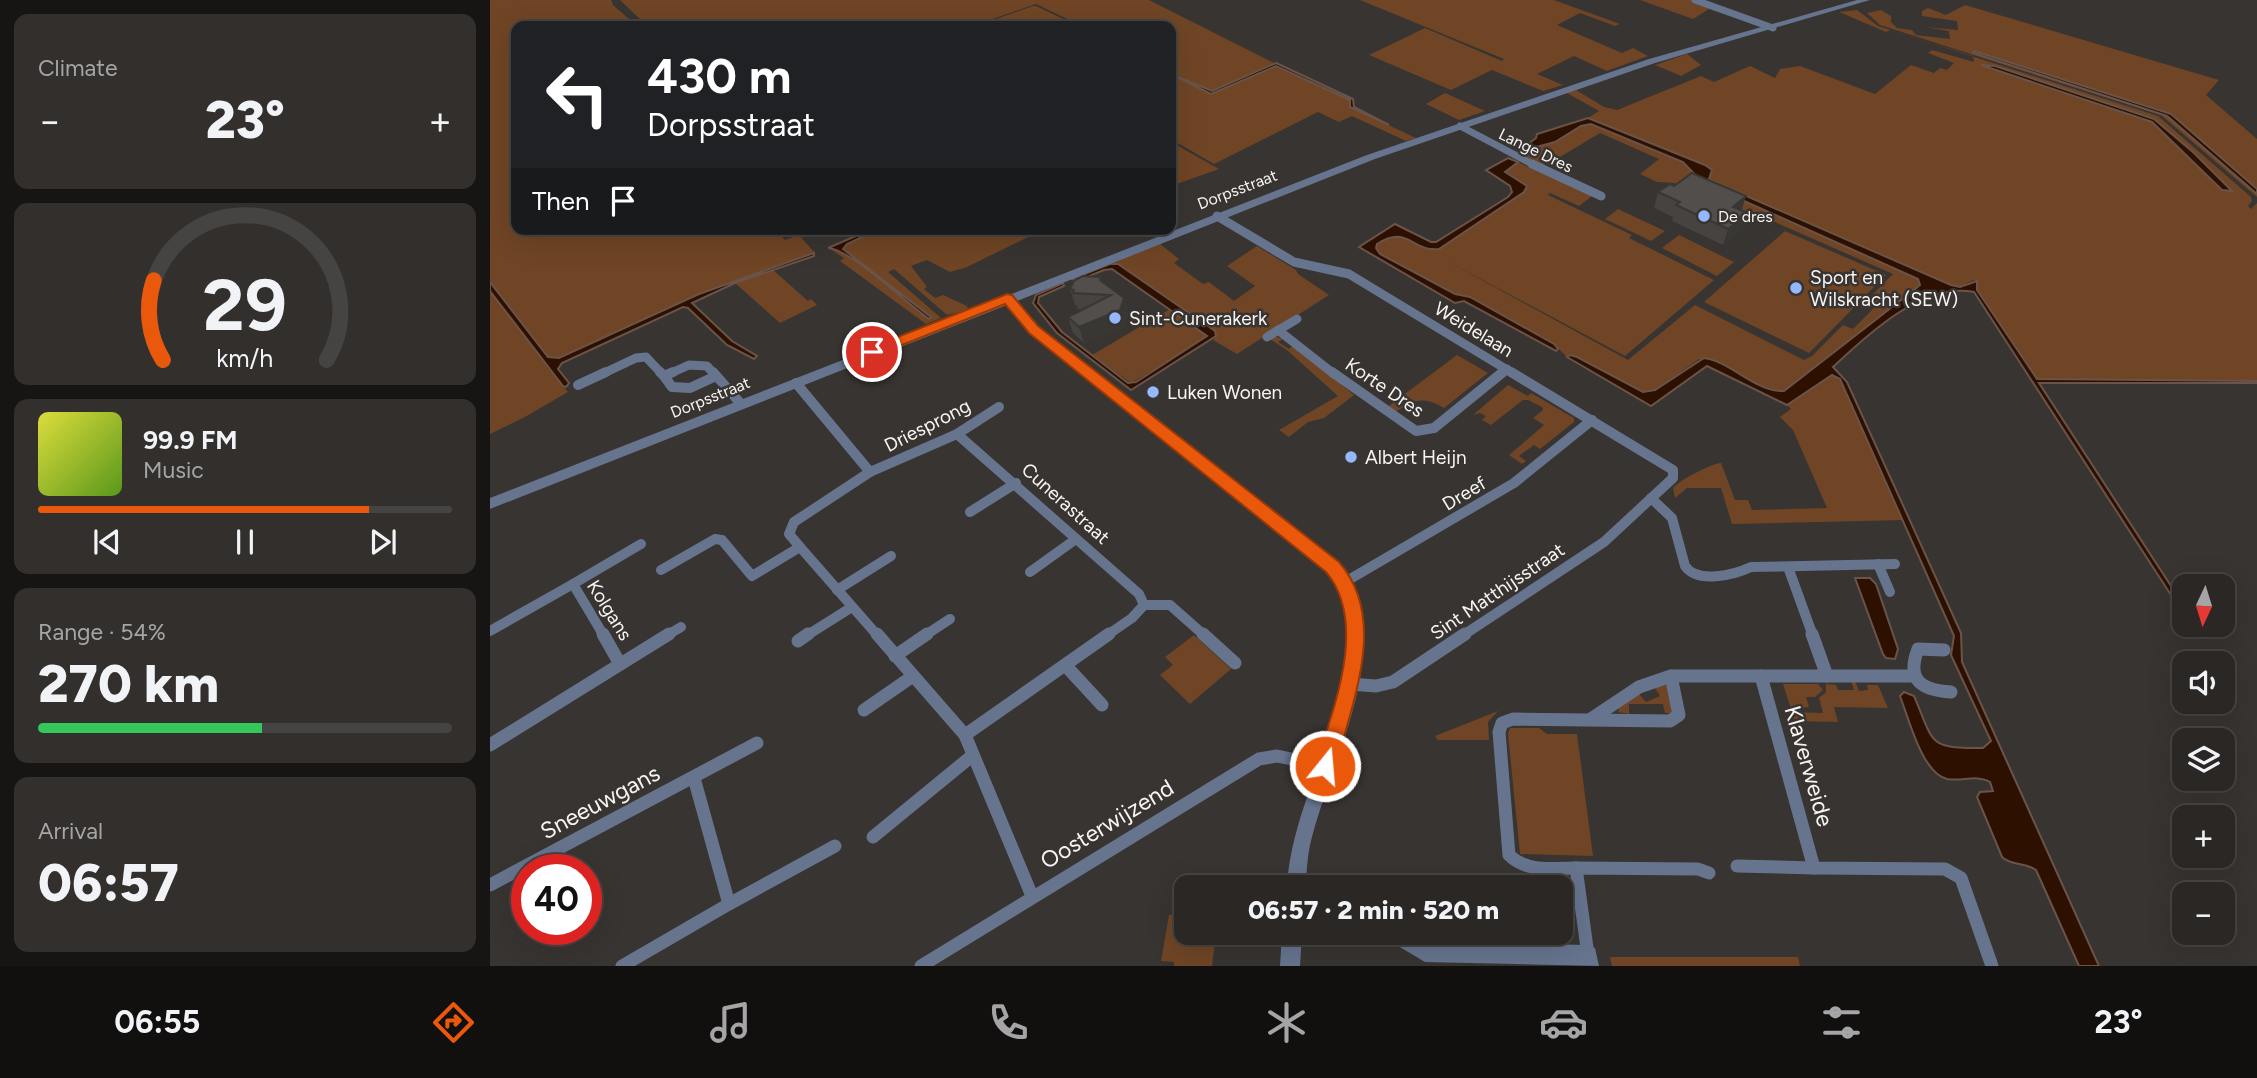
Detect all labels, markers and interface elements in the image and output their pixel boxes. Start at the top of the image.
text: 430 m [647,46,791,105]
icon: left [532,49,623,140]
text: Climate [38,54,117,82]
text: 23° [205,89,285,151]
text: − [38,98,62,144]
text: + [428,98,452,144]
text: Dorpsstraat [647,106,815,144]
street label: Lange Dres [1496,124,1576,177]
street label: Dorpsstraat [1195,166,1280,213]
icon: arrive [604,182,642,220]
text: Then [532,185,590,217]
place label: De dres [1718,207,1773,226]
marker: De dres [1696,208,1712,224]
text: 29 [203,261,287,348]
place label: Sport en Wilskracht (SEW) [1810,266,1958,311]
marker: Sport en Wilskracht (SEW) [1788,280,1804,296]
street label: Weidelaan [1430,297,1517,362]
place label: Sint-Cunerakerk [1129,307,1268,330]
marker: Sint-Cunerakerk [1107,310,1123,326]
pin [842,322,902,382]
icon: arrive [853,333,891,371]
text: km/h [216,343,274,373]
street label: Korte Dres [1341,353,1428,422]
street label: Dorpsstraat [668,373,753,422]
place label: Luken Wonen [1167,381,1282,404]
marker: Luken Wonen [1145,384,1161,400]
street label: Driesprong [880,394,974,457]
text: 99.9 FM [143,424,238,456]
place label: Albert Heijn [1365,446,1467,469]
marker: Albert Heijn [1343,449,1359,465]
text: Music [143,456,204,484]
street label: Cunerastraat [1017,458,1114,549]
street label: Dreef [1438,471,1490,515]
icon: previous [88,523,126,561]
icon: pause [226,523,264,561]
icon: next [364,523,402,561]
street label: Sint Matthijsstraat [1426,538,1569,645]
north arrow [2172,574,2235,637]
map controls [2172,574,2235,945]
street label: Kolgans [582,576,637,645]
text: Range · 54% [38,618,166,646]
button: sound [2172,651,2235,714]
text: 270 km [38,653,219,715]
street label: Klaverweide [1778,702,1840,830]
button: layers [2172,728,2235,791]
position arrow [1288,729,1362,803]
street label: Sneeuwgans [535,759,665,845]
street label: Oosterwijzend [1035,773,1179,875]
button: + [2172,805,2235,868]
text: Arrival [38,817,103,845]
text: 06:57 [38,852,179,914]
speed limit sign: 40 [511,854,602,945]
button: − [2172,882,2235,945]
text: 06:57 · 2 min · 520 m [1248,894,1499,926]
icon: directions [429,998,478,1047]
icon: music [706,998,755,1047]
icon: phone [984,998,1033,1047]
icon: climate [1262,998,1311,1047]
icon: car [1539,998,1588,1047]
icon: filters [1817,998,1866,1047]
text: 06:55 [114,1003,200,1041]
text: 23° [2094,1003,2143,1041]

